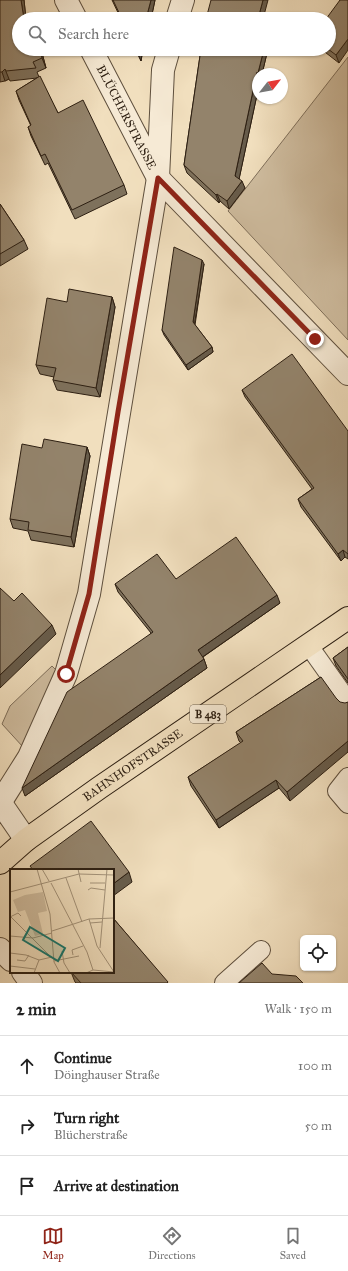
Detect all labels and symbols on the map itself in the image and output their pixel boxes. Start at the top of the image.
street label: BLÜCHERSTRASSE [94,63,160,172]
north arrow [252,68,288,104]
route end [306,330,324,348]
route start [57,665,75,683]
road number: B 483 [190,705,226,723]
street label: BAHNHOFSTRASSE [80,726,186,804]
inset map [10,869,114,973]

